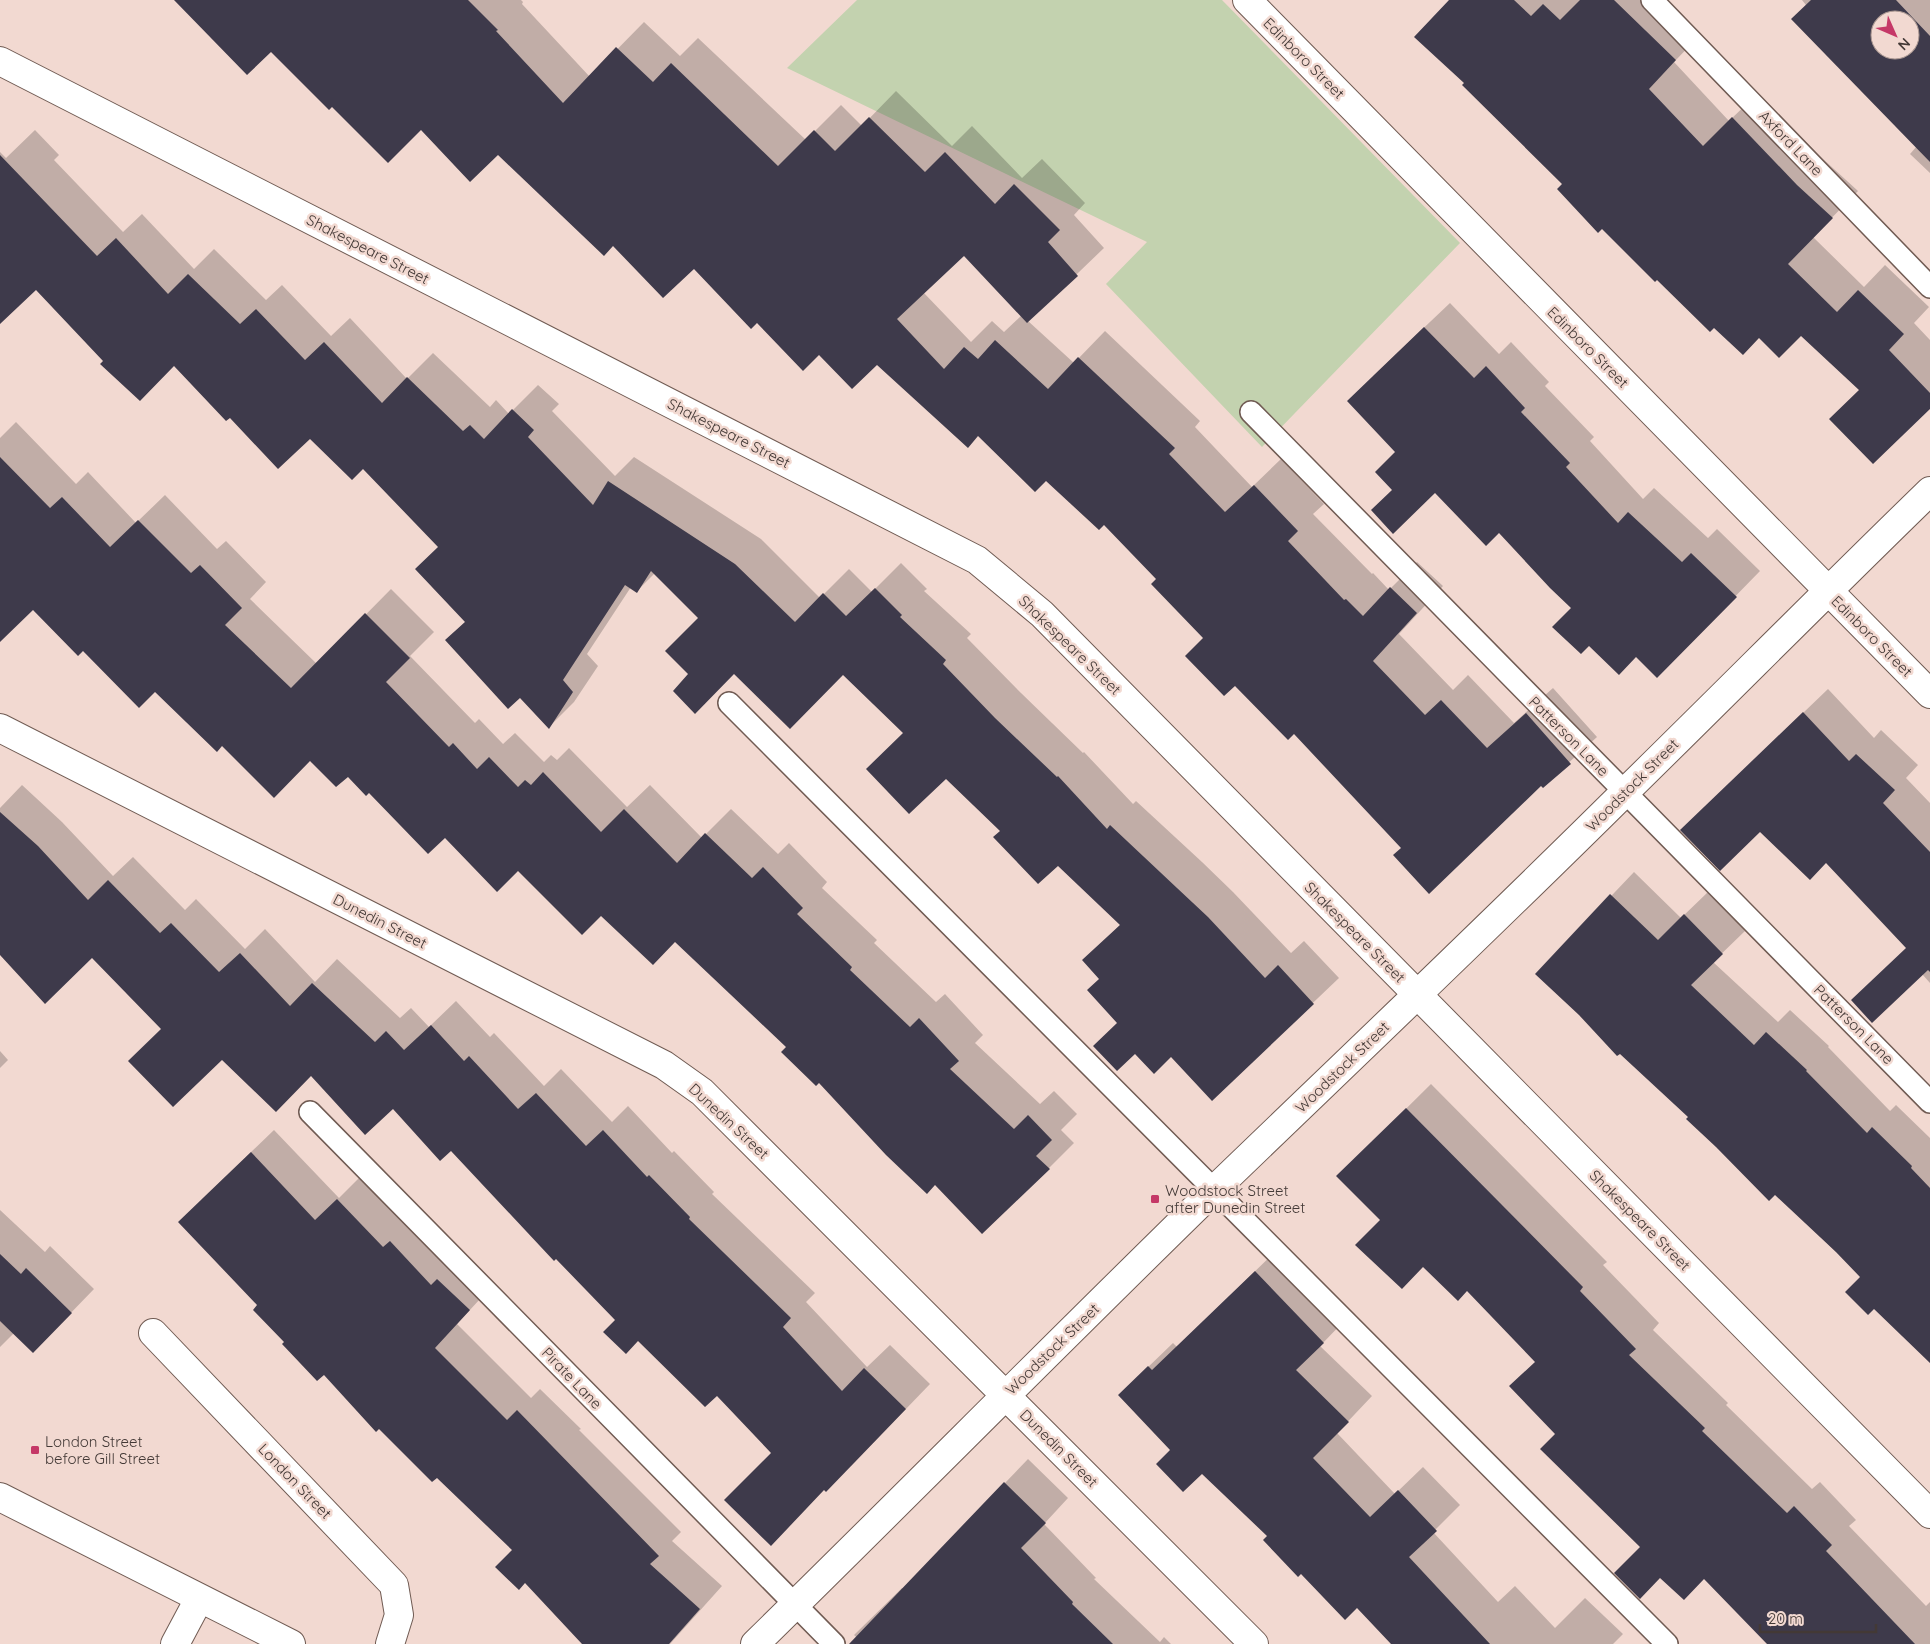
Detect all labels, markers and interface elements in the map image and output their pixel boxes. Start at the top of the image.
north arrow [1870,10,1920,60]
street label: Edinboro Street [1259,13,1349,103]
text: N [1894,34,1914,54]
street label: Axford Lane [1755,106,1827,180]
street label: Shakespeare Street [304,210,432,288]
street label: Edinboro Street [1543,302,1633,392]
street label: Shakespeare Street [665,394,793,472]
street label: Shakespeare Street [1015,591,1125,699]
street label: Edinboro Street [1827,591,1917,681]
street label: Patterson Lane [1525,692,1613,780]
street label: Woodstock Street [1582,735,1682,835]
street label: Shakespeare Street [1301,878,1409,986]
street label: Dunedin Street [330,889,430,953]
street label: Patterson Lane [1810,980,1898,1068]
street label: Woodstock Street [1291,1017,1393,1117]
street label: Dunedin Street [685,1079,773,1163]
street label: Shakespeare Street [1586,1166,1694,1274]
place label: Woodstock Street after Dunedin Street [1165,1181,1305,1217]
marker: Woodstock Street after Dunedin Street [1149,1193,1161,1205]
street label: Woodstock Street [1001,1299,1103,1399]
street label: Pirate Lane [538,1343,606,1413]
street label: Dunedin Street [1016,1405,1102,1491]
place label: London Street before Gill Street [45,1432,160,1468]
street label: London Street [254,1439,336,1523]
marker: London Street before Gill Street [29,1444,41,1456]
scale bar [1760,1602,1876,1634]
text: 20 m [1768,1609,1803,1628]

